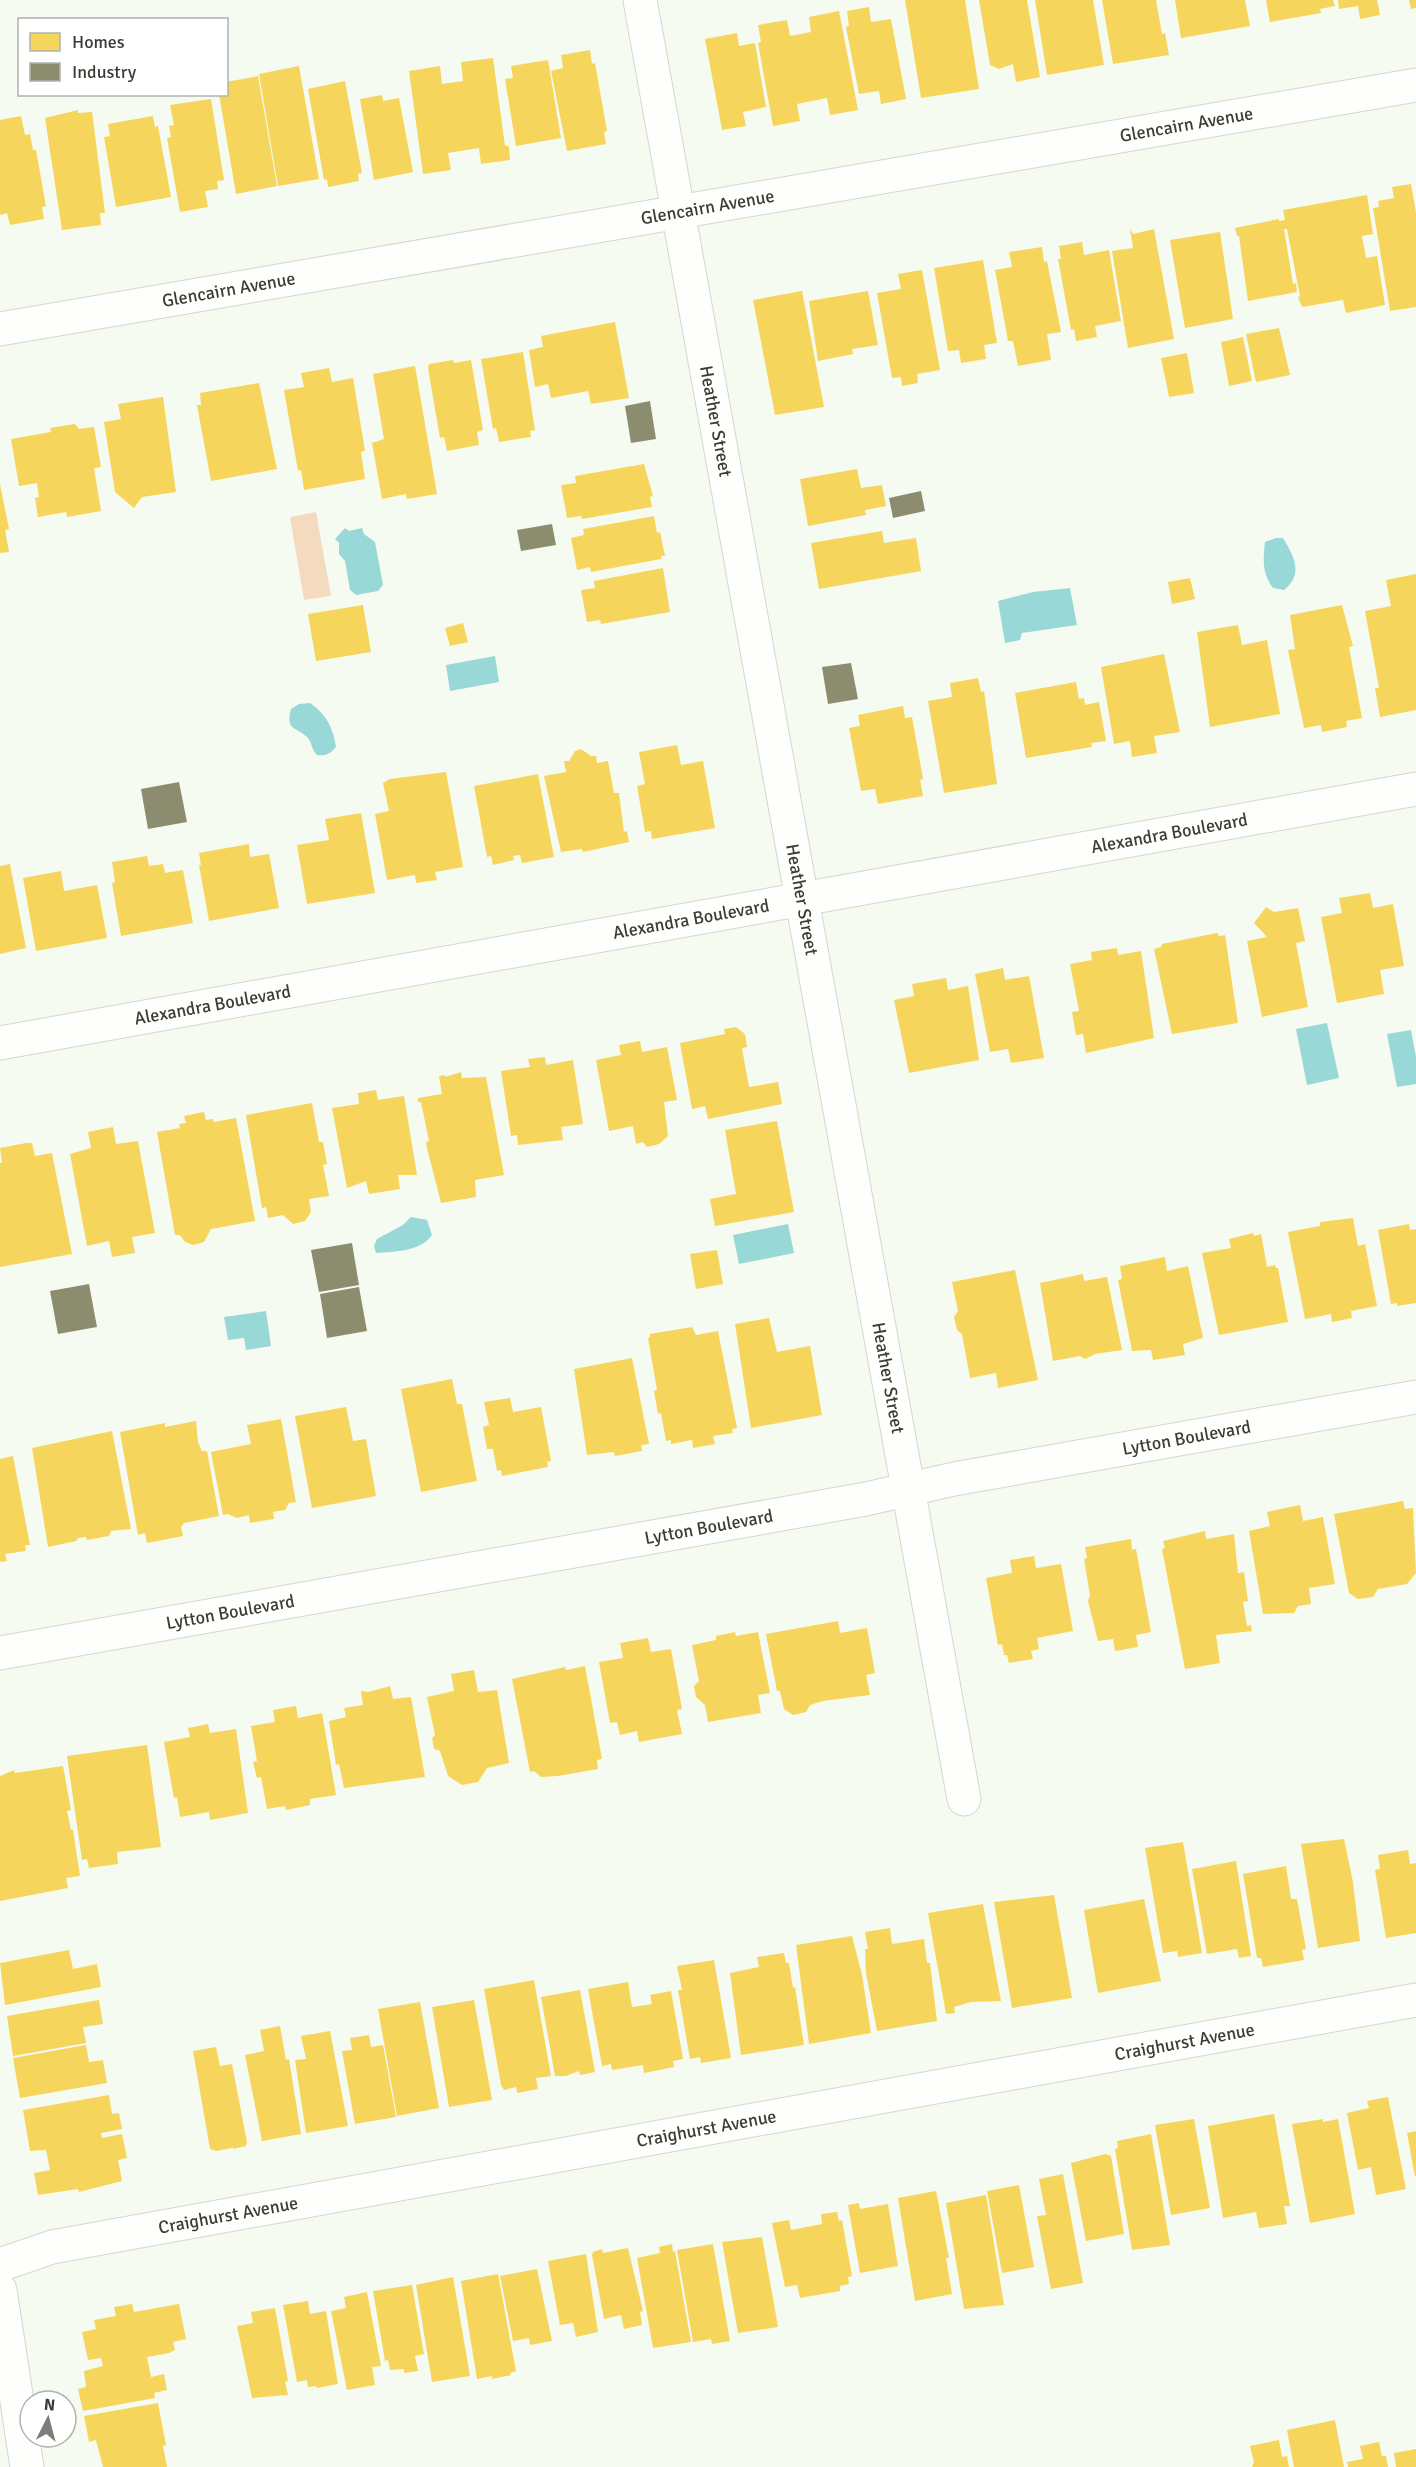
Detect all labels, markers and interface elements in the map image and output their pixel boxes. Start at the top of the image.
legend [18,18,228,96]
text: Homes [72,31,125,53]
text: Industry [72,61,137,83]
street label: Glencairn Avenue [1118,102,1255,147]
street label: Glencairn Avenue [639,185,776,229]
street label: Glencairn Avenue [160,267,297,312]
street label: Heather Street [695,364,737,479]
street label: Alexandra Boulevard [1089,808,1249,858]
street label: Heather Street [781,842,823,957]
street label: Alexandra Boulevard [611,894,771,944]
street label: Alexandra Boulevard [133,980,293,1030]
street label: Heather Street [867,1320,909,1435]
street label: Lytton Boulevard [1121,1416,1253,1460]
street label: Lytton Boulevard [643,1505,775,1549]
street label: Lytton Boulevard [164,1590,296,1634]
street label: Craighurst Avenue [1113,2018,1256,2065]
street label: Craighurst Avenue [635,2105,778,2152]
street label: Craighurst Avenue [156,2192,300,2239]
north arrow [18,2389,78,2449]
text: N [43,2395,56,2416]

